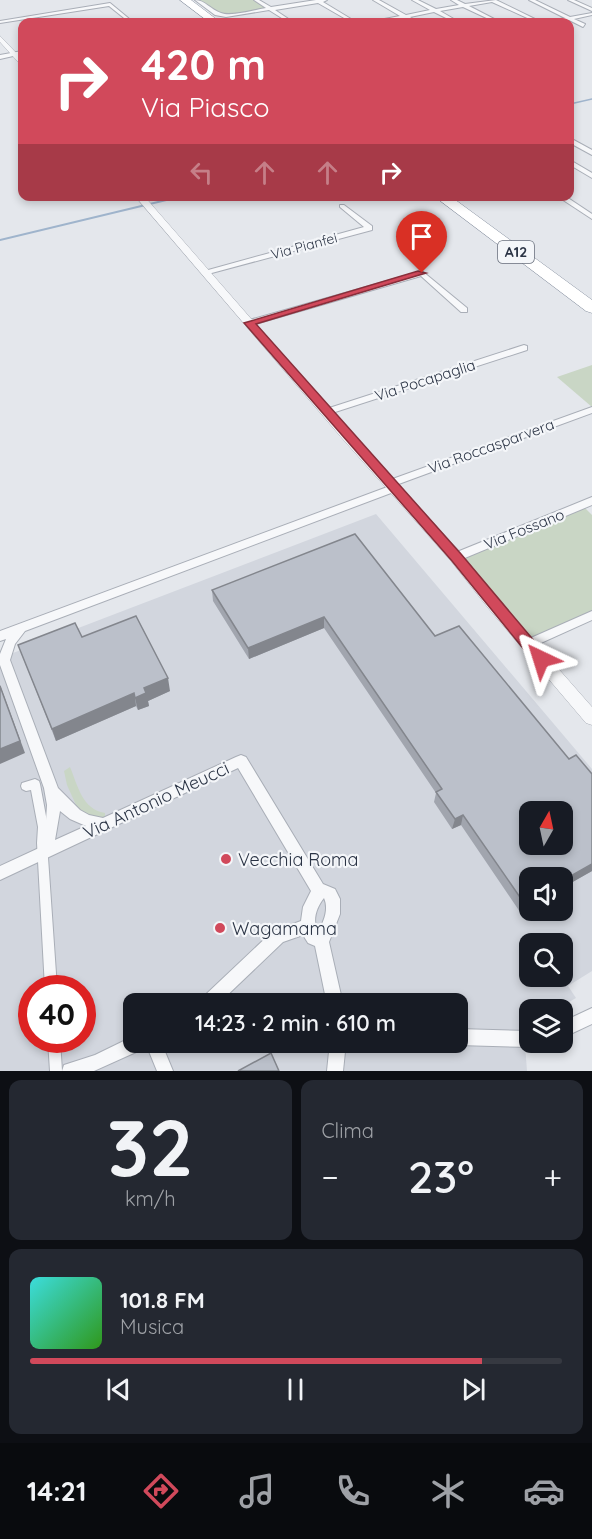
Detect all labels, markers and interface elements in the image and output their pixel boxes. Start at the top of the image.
text: 420 m [141,38,266,91]
icon: right [42,42,120,120]
text: Via Piasco [141,90,270,124]
icon: left [185,156,218,189]
icon: ahead [248,156,281,189]
icon: ahead [311,156,344,189]
icon: right [374,156,407,189]
pin [396,211,447,273]
icon: arrive [405,220,438,253]
street label: Via Pianfei [269,229,339,263]
road number: A12 [498,241,534,263]
street label: Via Pocapaglia [372,355,478,405]
street label: Via Roccasparvera [425,414,557,478]
street label: Via Fossano [481,504,567,554]
position arrow [509,627,573,691]
street label: Via Antonio Meucci [79,756,233,844]
north arrow [519,801,573,855]
map controls [519,801,573,1053]
place label: Vecchia Roma [238,848,358,871]
marker: Vecchia Roma [219,852,233,866]
button: sound [519,867,573,921]
place label: Wagamama [232,917,337,940]
marker: Wagamama [213,921,227,935]
button: search [519,933,573,987]
speed limit sign: 40 [18,975,96,1053]
button: layers [519,999,573,1053]
text: 14:23 · 2 min · 610 m [195,1009,396,1037]
text: 32 [107,1098,193,1196]
text: Clima [322,1118,374,1143]
text: 23° [408,1148,474,1204]
text: − [322,1156,339,1197]
text: + [543,1156,562,1197]
text: km/h [125,1186,176,1211]
text: 101.8 FM [120,1286,205,1314]
text: Musica [120,1314,184,1339]
icon: previous [102,1373,135,1406]
icon: pause [279,1373,312,1406]
icon: next [457,1373,490,1406]
icon: directions [140,1470,182,1512]
icon: music [236,1470,278,1512]
icon: phone [332,1470,374,1512]
icon: climate [427,1470,469,1512]
icon: car [523,1470,565,1512]
text: 14:21 [27,1474,86,1508]

